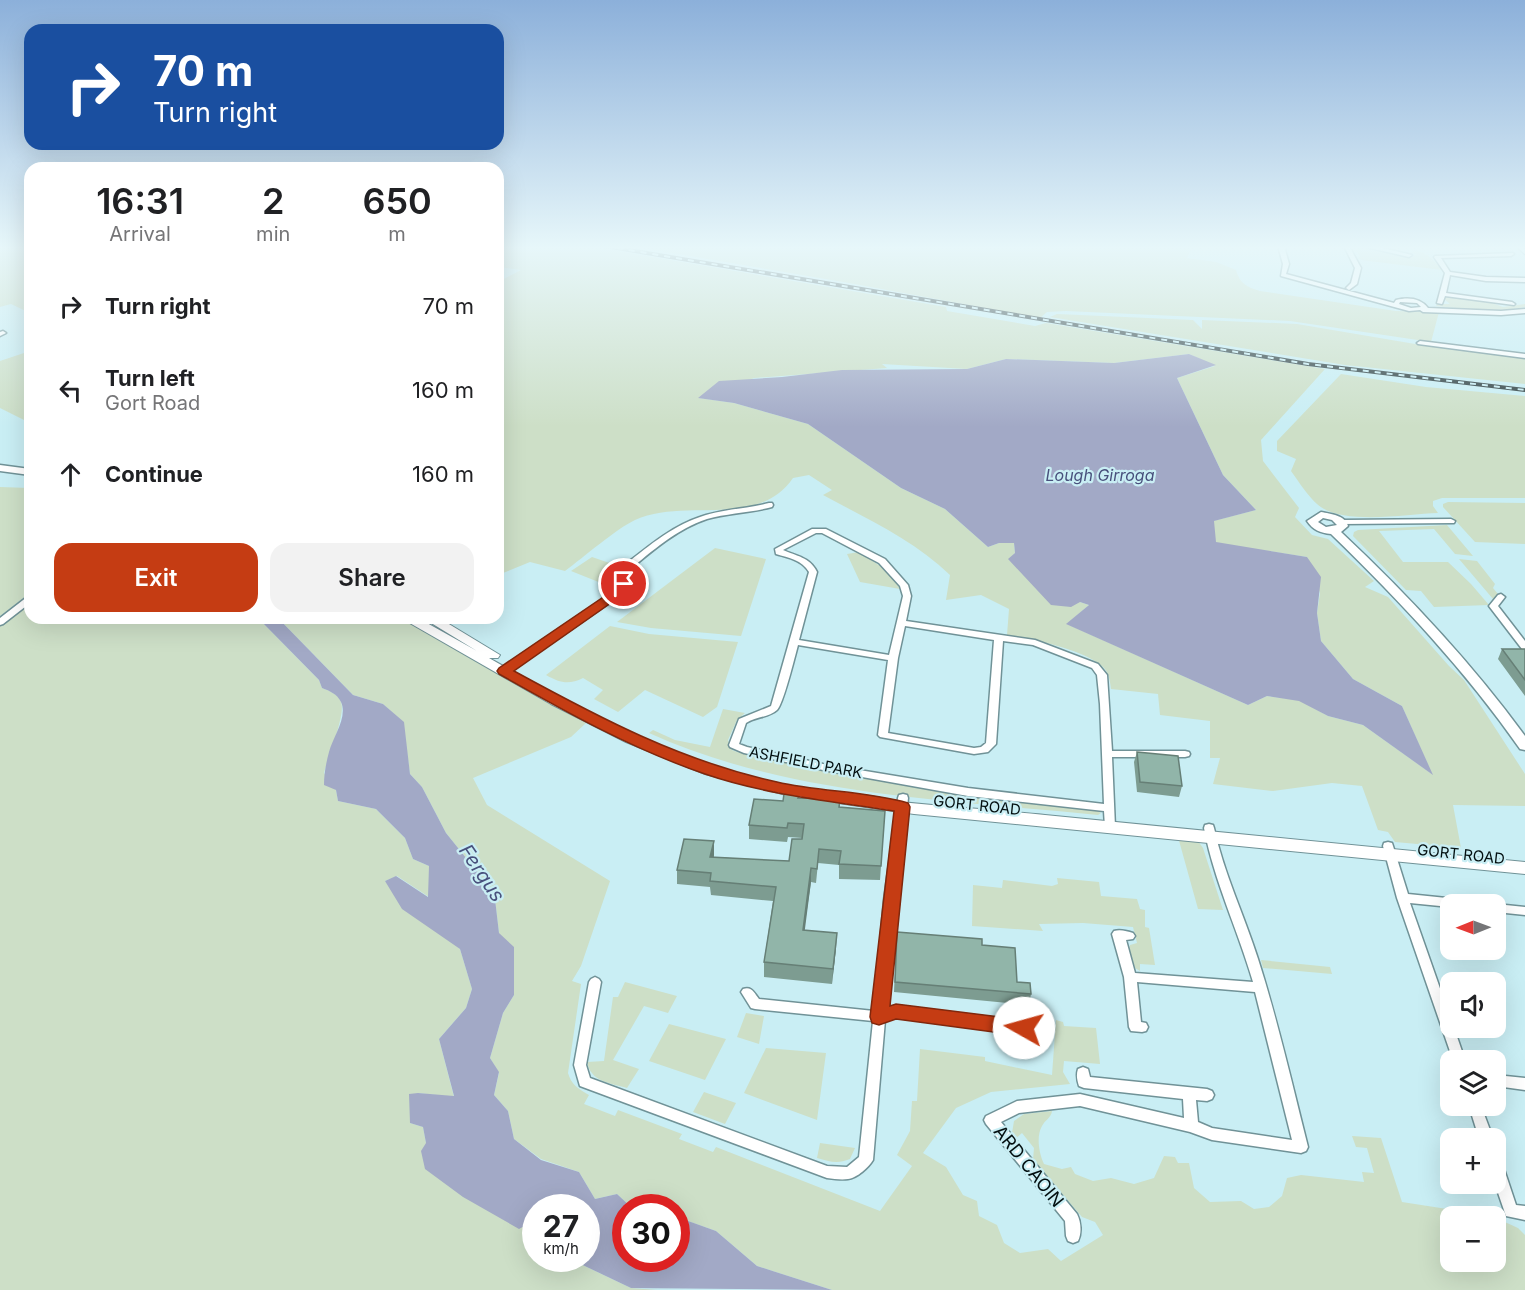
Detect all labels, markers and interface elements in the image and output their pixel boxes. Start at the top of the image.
text: 70 m [153,45,253,96]
icon: right [54,48,132,126]
text: Turn right [153,96,277,129]
text: 16:31 [96,179,184,223]
text: 2 [262,179,284,223]
text: 650 [362,179,432,223]
text: Arrival [109,222,171,246]
text: min [256,222,290,246]
text: m [388,222,406,246]
icon: right [54,290,87,323]
text: Turn right [105,293,211,319]
text: 70 m [423,293,474,319]
text: Turn left [105,365,195,391]
icon: left [54,374,87,407]
text: 160 m [412,377,474,403]
text: Gort Road [105,391,200,415]
icon: ahead [54,458,87,491]
text: Continue [105,461,203,487]
text: 160 m [412,461,474,487]
water label: Lough Girroga [1046,465,1155,485]
button: Exit [54,543,258,612]
button: Share [270,543,474,612]
pin [598,558,649,609]
icon: arrive [607,567,640,600]
street label: ASHFIELD PARK [748,742,864,782]
street label: GORT ROAD [932,791,1022,819]
water label: Fergus [454,840,510,906]
street label: GORT ROAD [1416,840,1506,868]
north arrow [1440,894,1506,960]
map controls [1440,894,1506,1272]
button: sound [1440,972,1506,1038]
position arrow [992,996,1056,1060]
button: layers [1440,1050,1506,1116]
street label: ARD CAOIN [990,1121,1068,1211]
button: + [1440,1128,1506,1194]
speed limit sign: 30 [612,1194,690,1272]
button: − [1440,1206,1506,1272]
text: 27 [543,1208,579,1244]
text: km/h [543,1239,579,1258]

